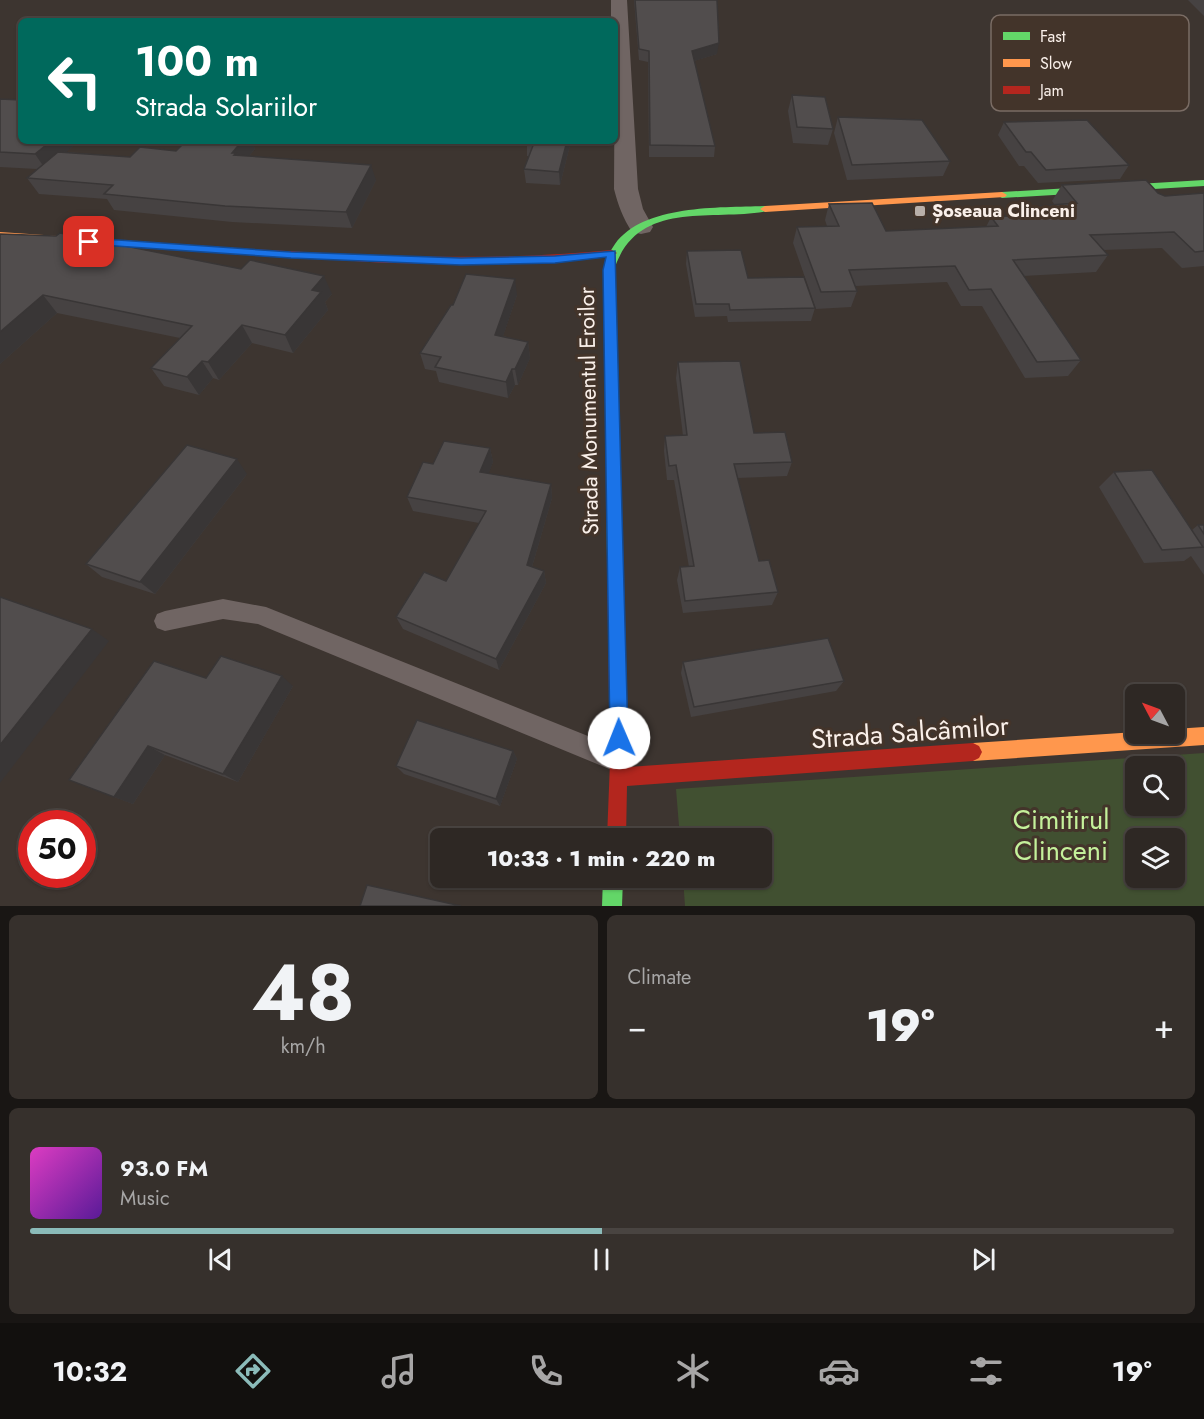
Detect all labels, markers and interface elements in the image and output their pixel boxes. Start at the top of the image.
legend [991,15,1189,111]
text: Fast [1040,25,1066,48]
text: 100 m [135,31,259,92]
icon: left [36,42,114,120]
text: Slow [1040,52,1072,75]
text: Jam [1038,79,1064,102]
text: Strada Solariilor [135,87,317,126]
place label: Șoseaua Clinceni [932,198,1075,224]
marker: Șoseaua Clinceni [913,204,927,218]
pin [63,216,114,267]
icon: arrive [72,225,105,258]
street label: Strada Monumentul Eroilor [570,286,606,535]
north arrow [1125,684,1185,744]
map controls [1125,684,1185,888]
position arrow [587,706,651,770]
street label: Strada Salcâmilor [810,706,1011,758]
button: search [1125,756,1185,816]
park label: Cimitirul Clinceni [1013,800,1109,870]
speed limit sign: 50 [18,810,96,888]
button: layers [1125,828,1185,888]
text: 10:33 · 1 min · 220 m [487,842,715,874]
text: 48 [252,937,355,1049]
text: Climate [628,963,691,992]
text: 19° [866,993,935,1058]
text: − [628,1003,647,1050]
text: + [1154,1003,1174,1050]
text: km/h [281,1032,326,1061]
text: 93.0 FM [120,1152,208,1184]
text: Music [120,1184,170,1213]
icon: previous [204,1243,237,1276]
icon: pause [585,1243,618,1276]
icon: next [967,1243,1000,1276]
icon: directions [232,1350,274,1392]
icon: music [378,1350,420,1392]
icon: phone [525,1350,567,1392]
icon: climate [672,1350,714,1392]
icon: car [818,1350,860,1392]
icon: filters [965,1350,1007,1392]
text: 10:32 [52,1352,127,1391]
text: 19° [1112,1352,1152,1391]

